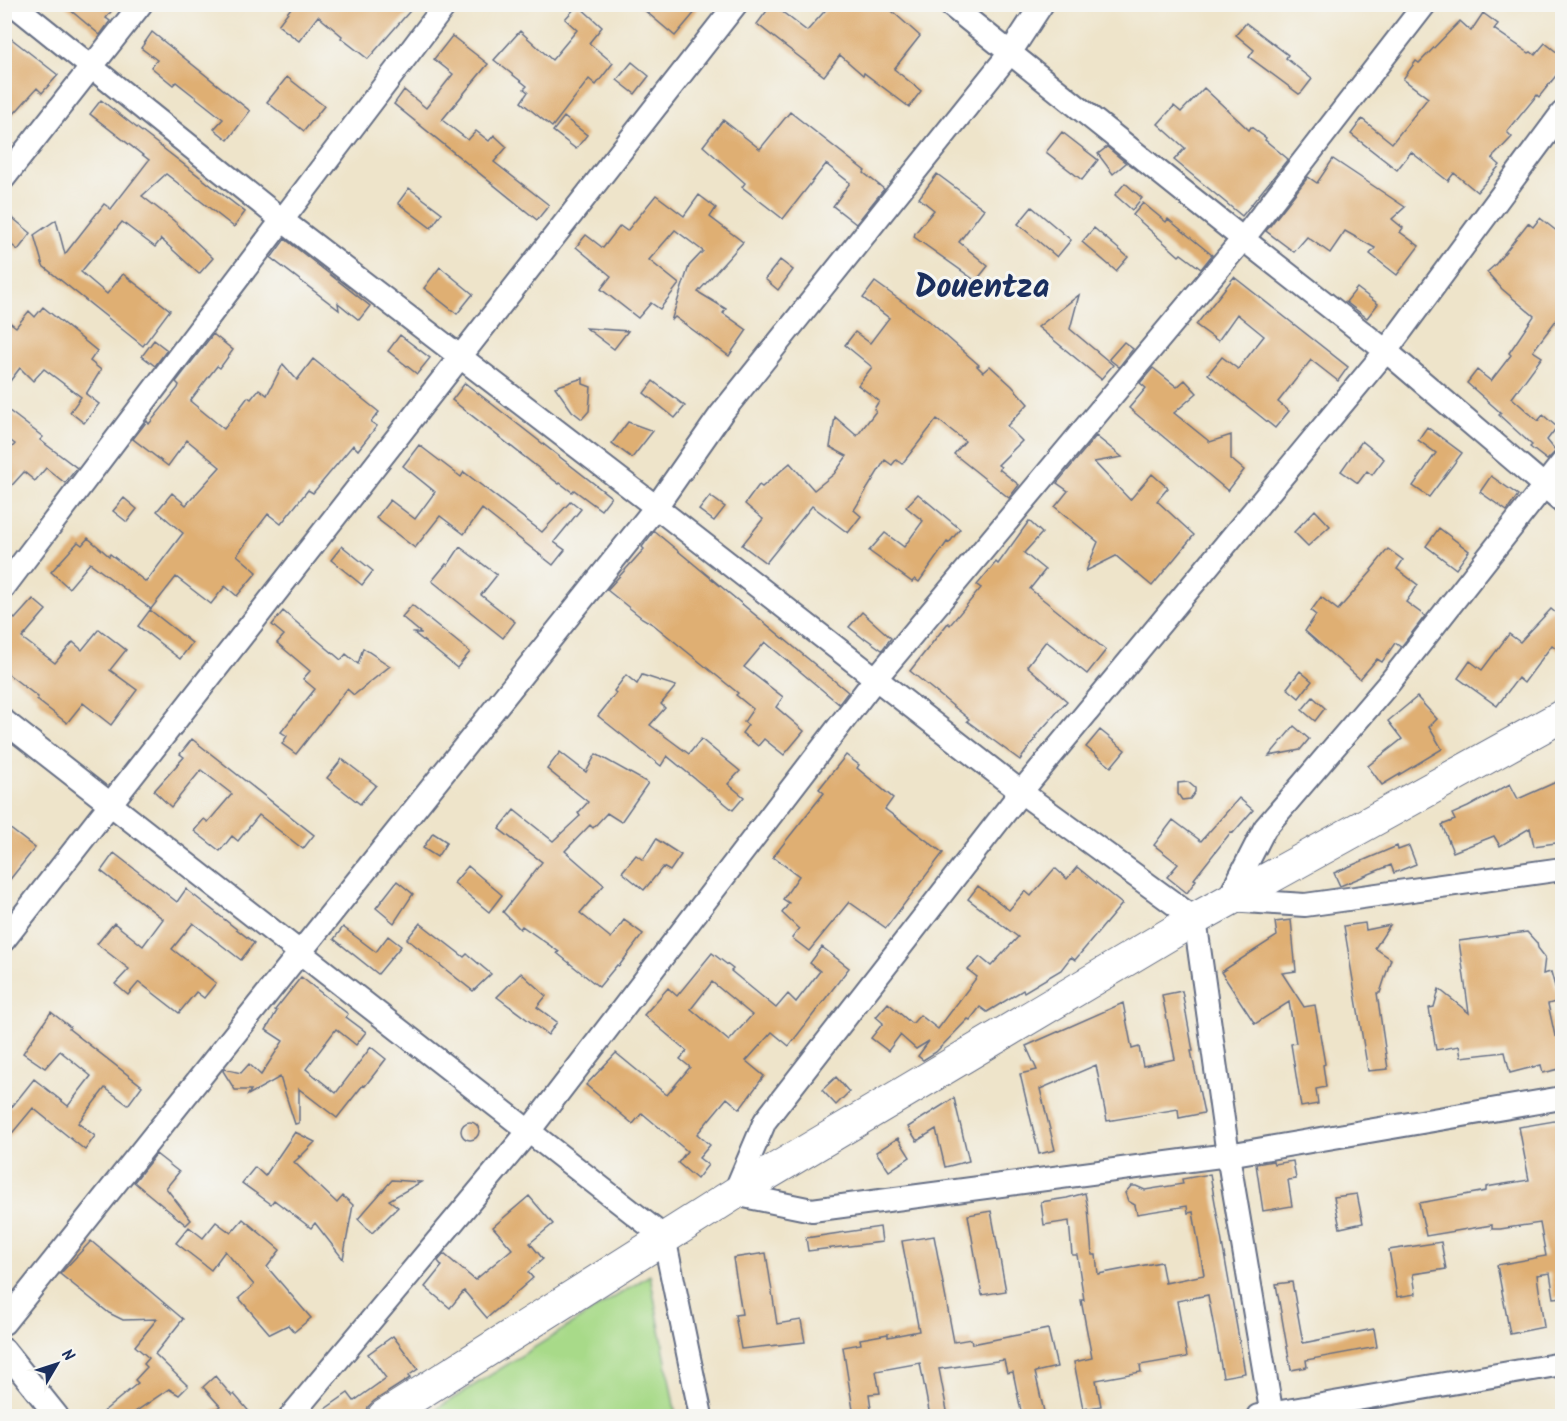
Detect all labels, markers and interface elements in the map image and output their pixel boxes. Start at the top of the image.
district label: Douentza [914,262,1050,315]
north arrow [27,1334,87,1394]
text: N [55,1344,80,1367]

